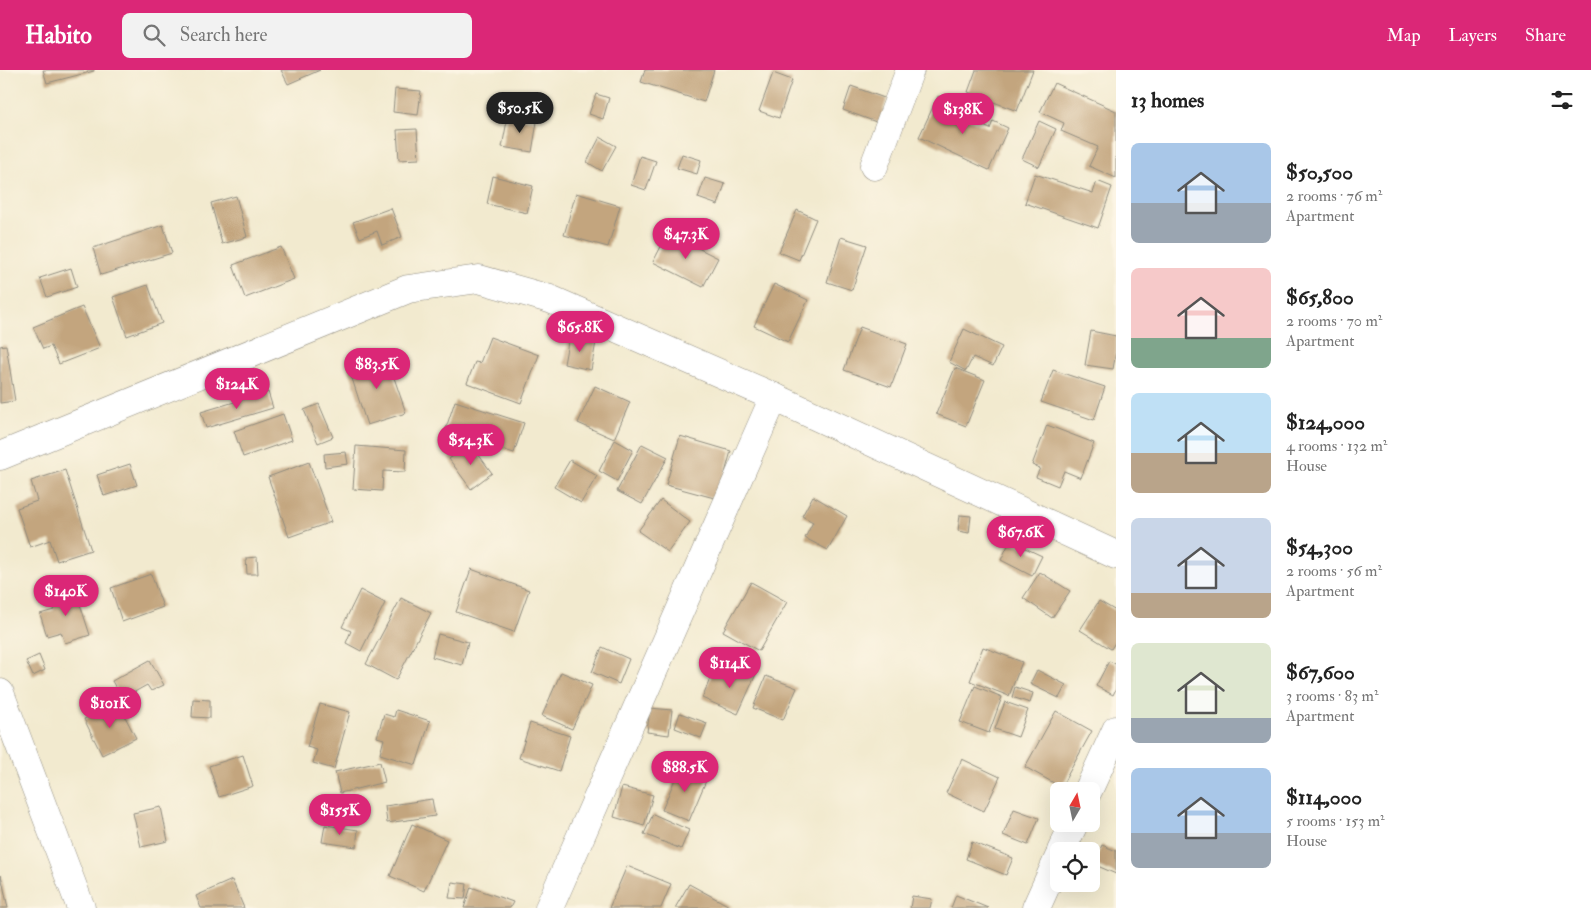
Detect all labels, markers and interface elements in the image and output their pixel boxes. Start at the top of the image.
search box [122,13,472,58]
text: Habito [25,20,92,51]
icon: search [140,21,168,49]
text: Search here [180,23,268,47]
text: Map [1387,24,1421,47]
text: Layers [1449,24,1497,47]
text: Share [1525,24,1566,47]
icon: filters [1548,86,1576,114]
text: 13 homes [1131,87,1204,114]
pin: $50.5K [479,92,561,134]
pin: $138K [928,92,998,135]
text: $50.5K [497,98,543,118]
text: $138K [943,99,983,119]
text: $50,500 [1286,159,1353,186]
icon: home [1171,163,1231,223]
text: 2 rooms · 76 m² [1286,186,1382,206]
text: Apartment [1286,206,1354,226]
pin: $47.3K [645,218,727,260]
text: $47.3K [664,224,708,244]
text: $65,800 [1286,284,1354,311]
icon: home [1171,288,1231,348]
pin: $65.8K [539,310,621,353]
text: 2 rooms · 70 m² [1286,311,1382,331]
text: $65.8K [557,317,603,337]
text: Apartment [1286,331,1354,351]
pin: $83.5K [336,348,418,390]
text: $83.5K [355,354,399,374]
pin: $124K [202,368,272,410]
text: $124K [216,374,258,394]
text: $124,000 [1286,409,1365,436]
icon: home [1171,413,1231,473]
pin: $54.3K [430,424,512,466]
text: $54.3K [448,430,494,450]
text: 4 rooms · 132 m² [1286,436,1387,456]
text: House [1286,456,1327,476]
pin: $67.6K [980,516,1062,558]
text: $67.6K [998,522,1044,542]
text: $54,300 [1286,534,1353,561]
icon: home [1171,538,1231,598]
text: 2 rooms · 56 m² [1286,561,1382,581]
pin: $140K [31,574,101,617]
text: $140K [45,581,87,601]
text: Apartment [1286,581,1354,601]
pin: $114K [695,646,765,689]
text: $114K [710,653,750,673]
text: $67,600 [1286,659,1355,686]
icon: home [1171,663,1231,723]
pin: $101K [75,686,145,729]
text: 3 rooms · 83 m² [1286,686,1379,706]
text: $101K [90,693,130,713]
text: Apartment [1286,706,1354,726]
pin: $88.5K [644,750,726,793]
text: $88.5K [662,757,708,777]
north arrow [1050,782,1100,832]
map controls [1050,782,1100,892]
text: $114,000 [1286,784,1362,811]
icon: home [1171,788,1231,848]
pin: $155K [305,794,375,836]
text: $155K [320,800,360,820]
text: 5 rooms · 153 m² [1286,811,1385,831]
text: House [1286,831,1327,851]
button: locate [1050,842,1100,892]

